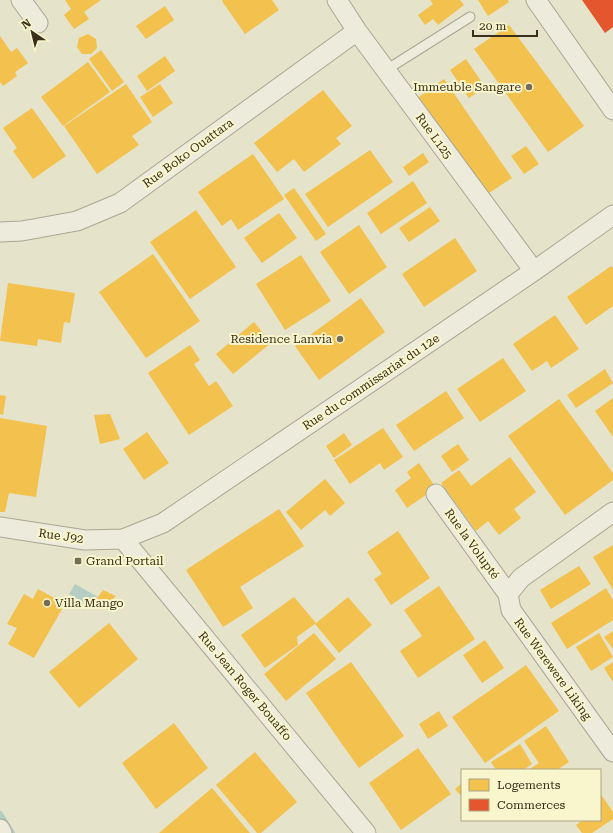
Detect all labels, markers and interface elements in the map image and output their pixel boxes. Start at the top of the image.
north arrow [12,12,52,52]
scale bar [473,12,537,38]
text: N [19,16,34,32]
text: 20 m [479,19,506,33]
place label: Immeuble Sangare [413,80,521,94]
marker: Immeuble Sangare [524,82,534,92]
street label: Rue L125 [413,111,455,162]
street label: Rue Boko Ouattara [140,115,236,191]
street label: Rue du commissariat du 12e [300,331,442,433]
place label: Residence Lanvia [230,332,332,346]
marker: Residence Lanvia [335,334,345,344]
street label: Rue la Volupté [442,506,502,582]
street label: Rue J92 [38,526,85,546]
place label: Grand Portail [86,554,164,568]
marker: Grand Portail [73,556,83,566]
place label: Villa Mango [55,596,124,610]
marker: Villa Mango [42,598,52,608]
street label: Rue Werewere Liking [511,615,595,723]
street label: Rue Jean Roger Bouaffo [195,629,295,743]
legend [461,769,601,821]
text: Logements [497,778,561,792]
text: Commerces [497,798,566,812]

